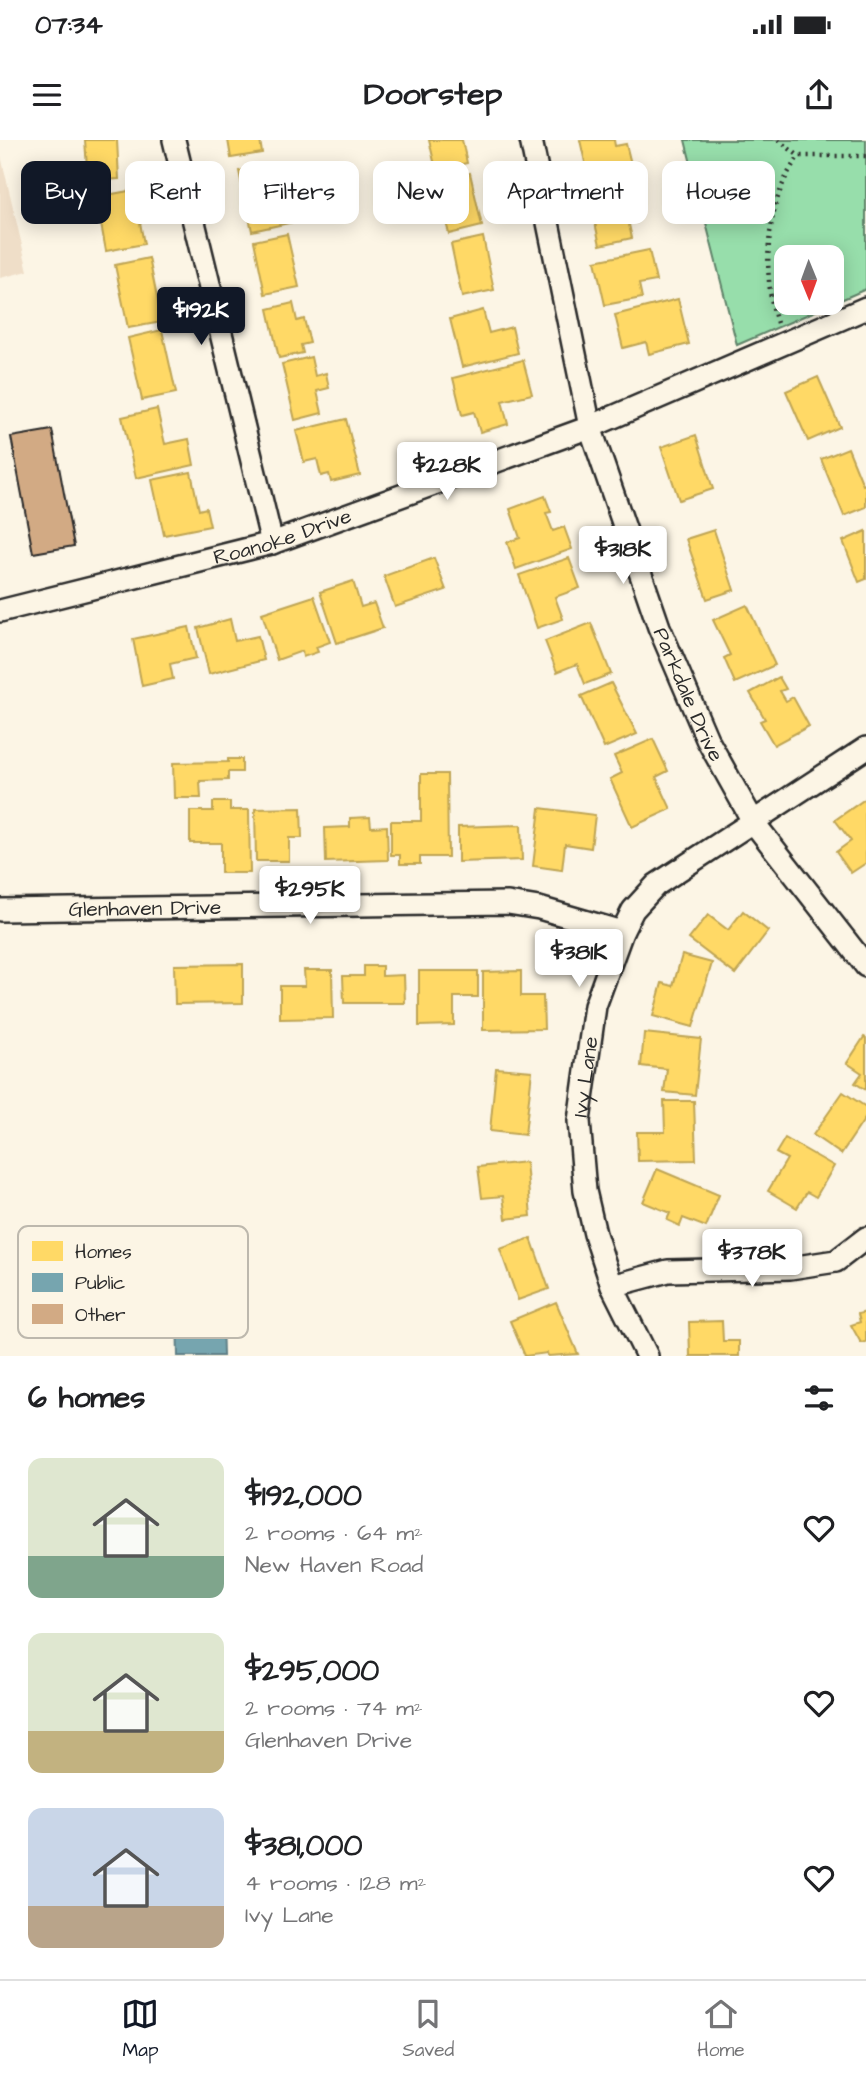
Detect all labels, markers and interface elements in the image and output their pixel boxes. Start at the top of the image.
text: 07:34 [35,7,103,43]
text: Doorstep [364,72,502,117]
icon: menu [28,76,66,114]
icon: share [800,76,838,114]
chip: Buy [21,161,111,224]
chip: Rent [125,161,225,224]
chip: Filters [239,161,359,224]
chip: New [373,161,469,224]
chip: Apartment [483,161,648,224]
chip: House [662,161,775,224]
north arrow [774,245,844,315]
map controls [774,245,844,315]
pin: $192K [152,288,250,347]
text: $192K [173,294,229,326]
pin: $228K [398,442,496,502]
text: $228K [413,449,481,481]
street label: Roanoke Drive [210,501,355,572]
pin: $318K [574,526,672,586]
text: $318K [595,533,651,565]
street label: Parkdale Drive [646,623,731,767]
pin: $295K [261,866,359,926]
text: $295K [275,873,345,905]
street label: Glenhaven Drive [68,893,222,924]
pin: $381K [530,930,628,989]
text: $381K [551,936,607,968]
street label: Ivy Lane [566,1035,606,1119]
legend [18,1226,248,1338]
pin: $378K [703,1230,801,1289]
text: $378K [718,1236,786,1268]
text: Homes [75,1239,132,1266]
text: Public [75,1270,125,1297]
text: Other [75,1302,126,1329]
text: 6 homes [28,1377,145,1419]
icon: filters [800,1379,838,1417]
text: $192,000 [245,1475,362,1517]
icon: home [84,1486,168,1570]
icon: heart [800,1509,838,1547]
text: 2 rooms · 64 m² [245,1517,423,1549]
text: New Haven Road [245,1549,423,1581]
text: $295,000 [245,1650,379,1692]
icon: home [84,1661,168,1745]
icon: heart [800,1684,838,1722]
text: 2 rooms · 74 m² [245,1692,423,1724]
text: Glenhaven Drive [245,1724,412,1756]
text: $381,000 [245,1825,362,1867]
icon: home [84,1836,168,1920]
icon: heart [800,1859,838,1897]
text: 4 rooms · 128 m² [245,1867,426,1899]
text: Ivy Lane [245,1899,334,1931]
tab: Map [121,1995,159,2064]
tab: Saved [402,1995,454,2064]
tab: Home [697,1995,744,2064]

